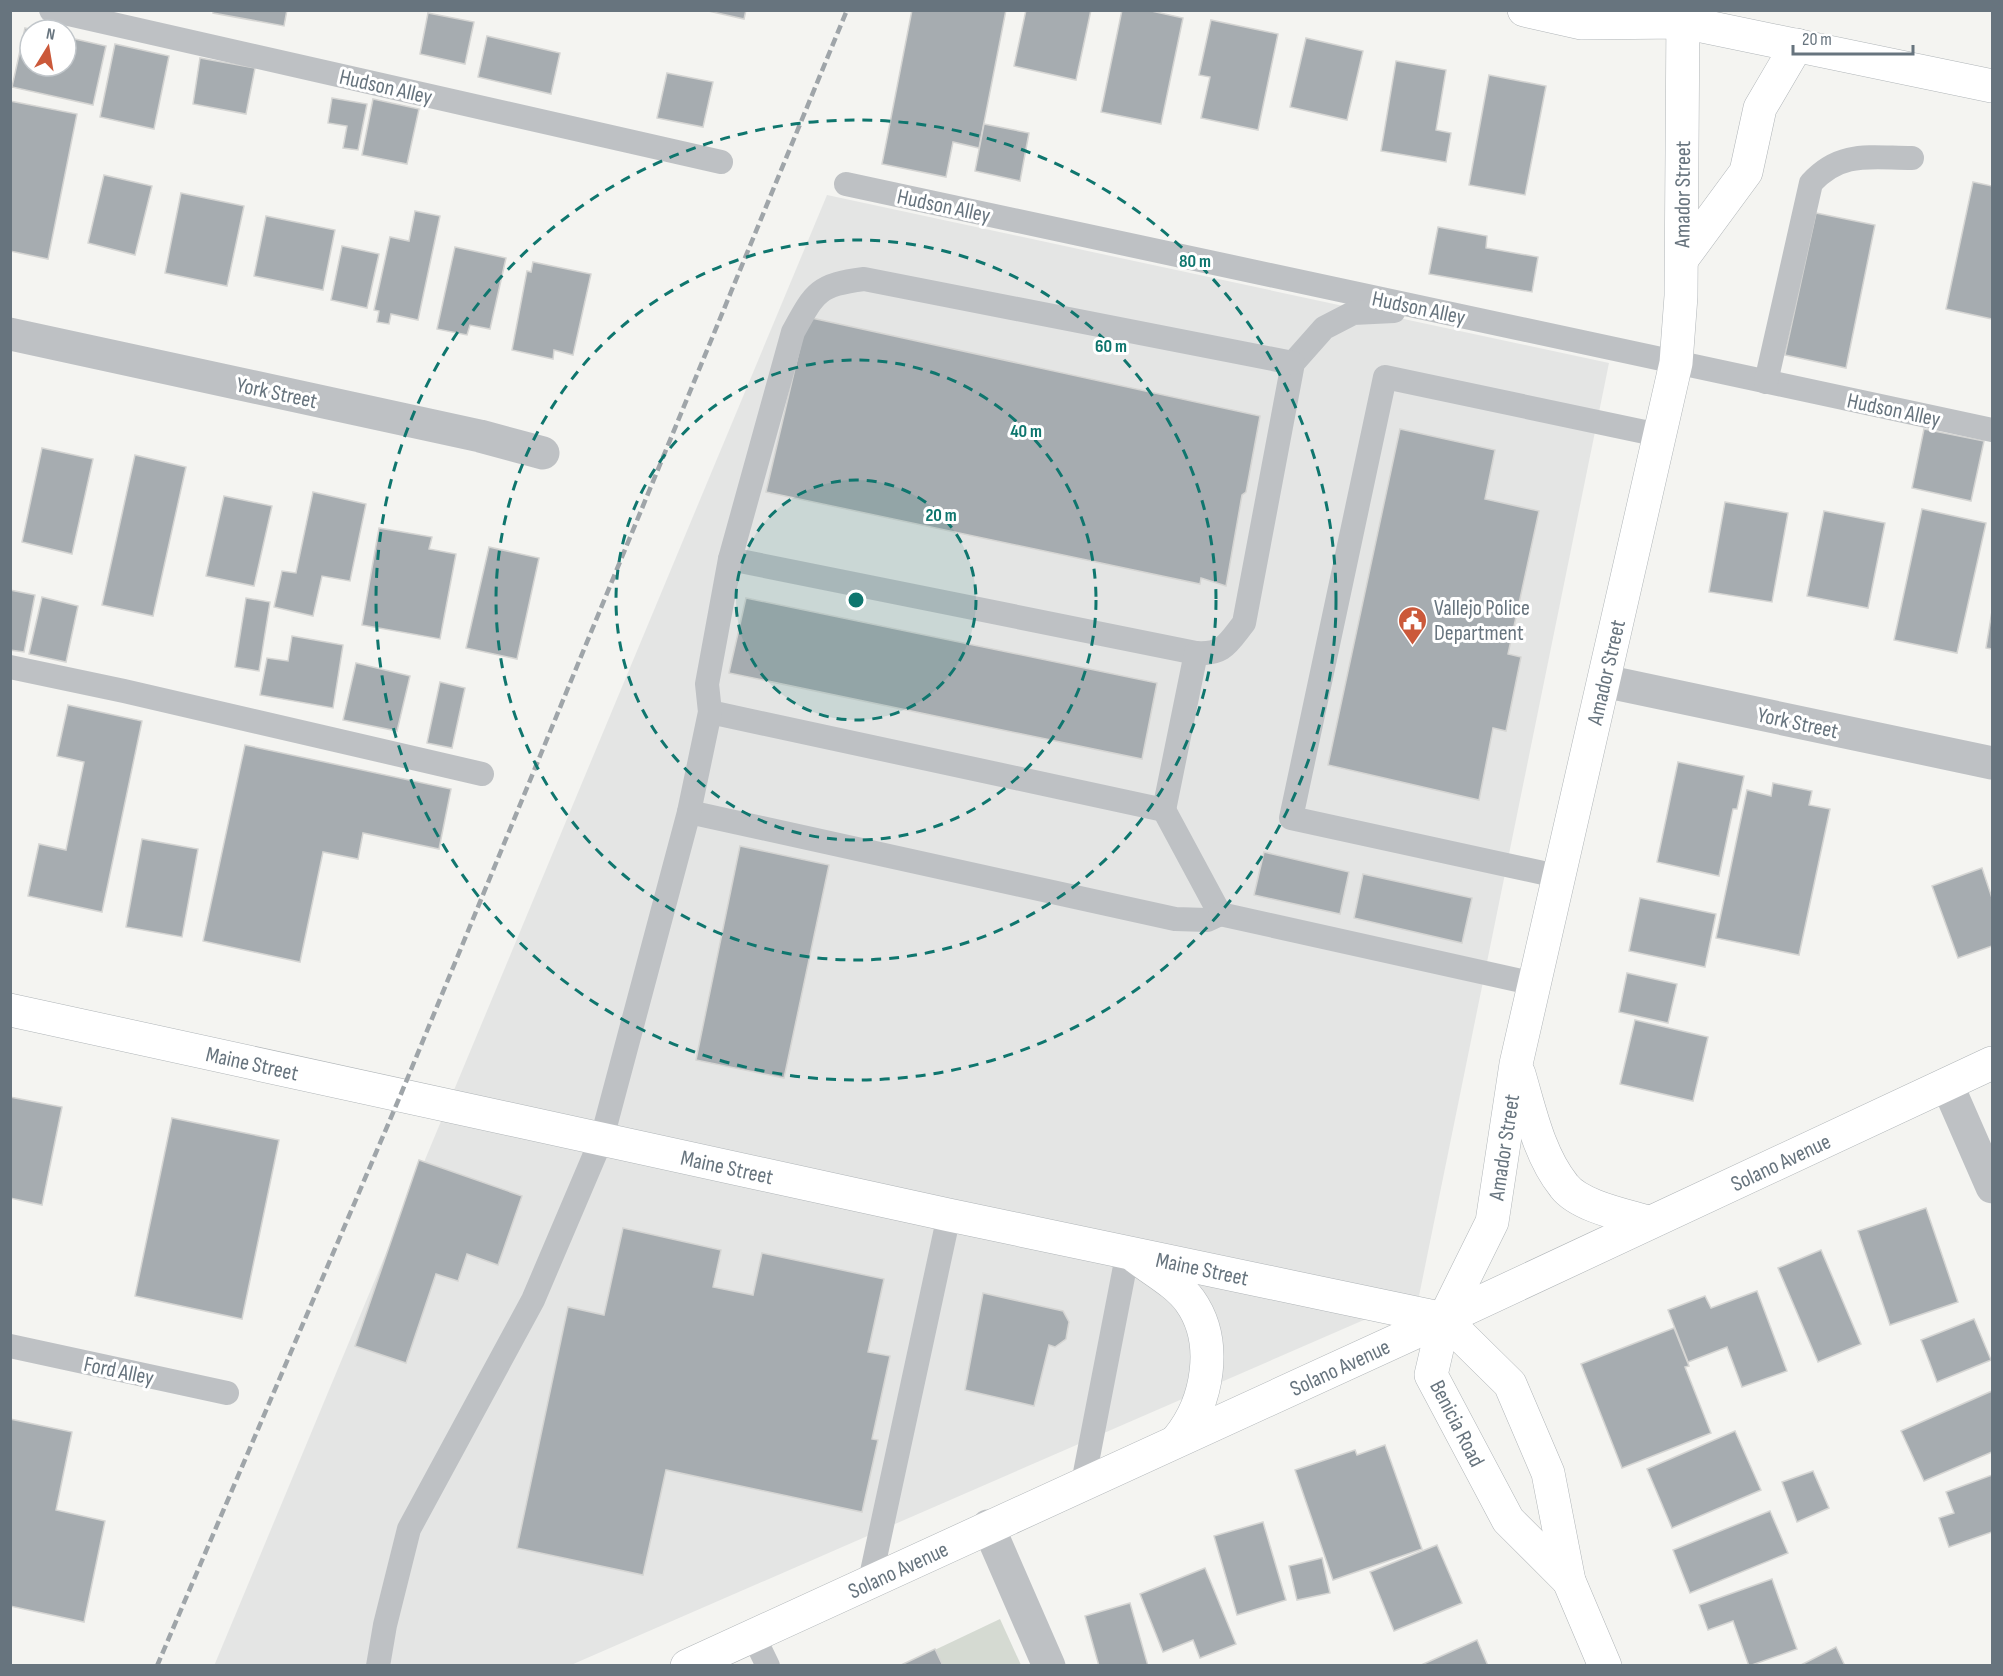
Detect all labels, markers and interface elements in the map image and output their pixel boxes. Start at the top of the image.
north arrow [18,18,78,78]
scale bar [1793,18,1913,56]
text: N [45,25,57,45]
text: 20 m [1802,29,1832,50]
street label: Hudson Alley [337,64,435,111]
street label: Amador Street [1669,140,1697,249]
street label: Hudson Alley [895,183,993,230]
text: 80 m [1179,251,1211,272]
street label: Hudson Alley [1370,285,1468,332]
text: 60 m [1095,336,1127,357]
street label: York Street [234,372,320,415]
street label: Hudson Alley [1845,387,1943,434]
text: 40 m [1010,421,1042,442]
text: 20 m [925,505,957,526]
centre of rings [846,590,866,610]
place label: Vallejo Police Department [1434,595,1530,647]
public building icon: Vallejo Police Department [1397,604,1429,646]
street label: Amador Street [1582,617,1632,729]
street label: York Street [1755,702,1841,745]
street label: Maine Street [203,1041,301,1088]
street label: Amador Street [1483,1092,1526,1203]
street label: Solano Avenue [1727,1128,1835,1198]
street label: Maine Street [678,1145,776,1191]
street label: Maine Street [1153,1247,1251,1293]
street label: Solano Avenue [1286,1334,1395,1403]
street label: Ford Alley [81,1351,157,1392]
street label: Benicia Road [1423,1376,1490,1472]
street label: Solano Avenue [844,1536,953,1605]

